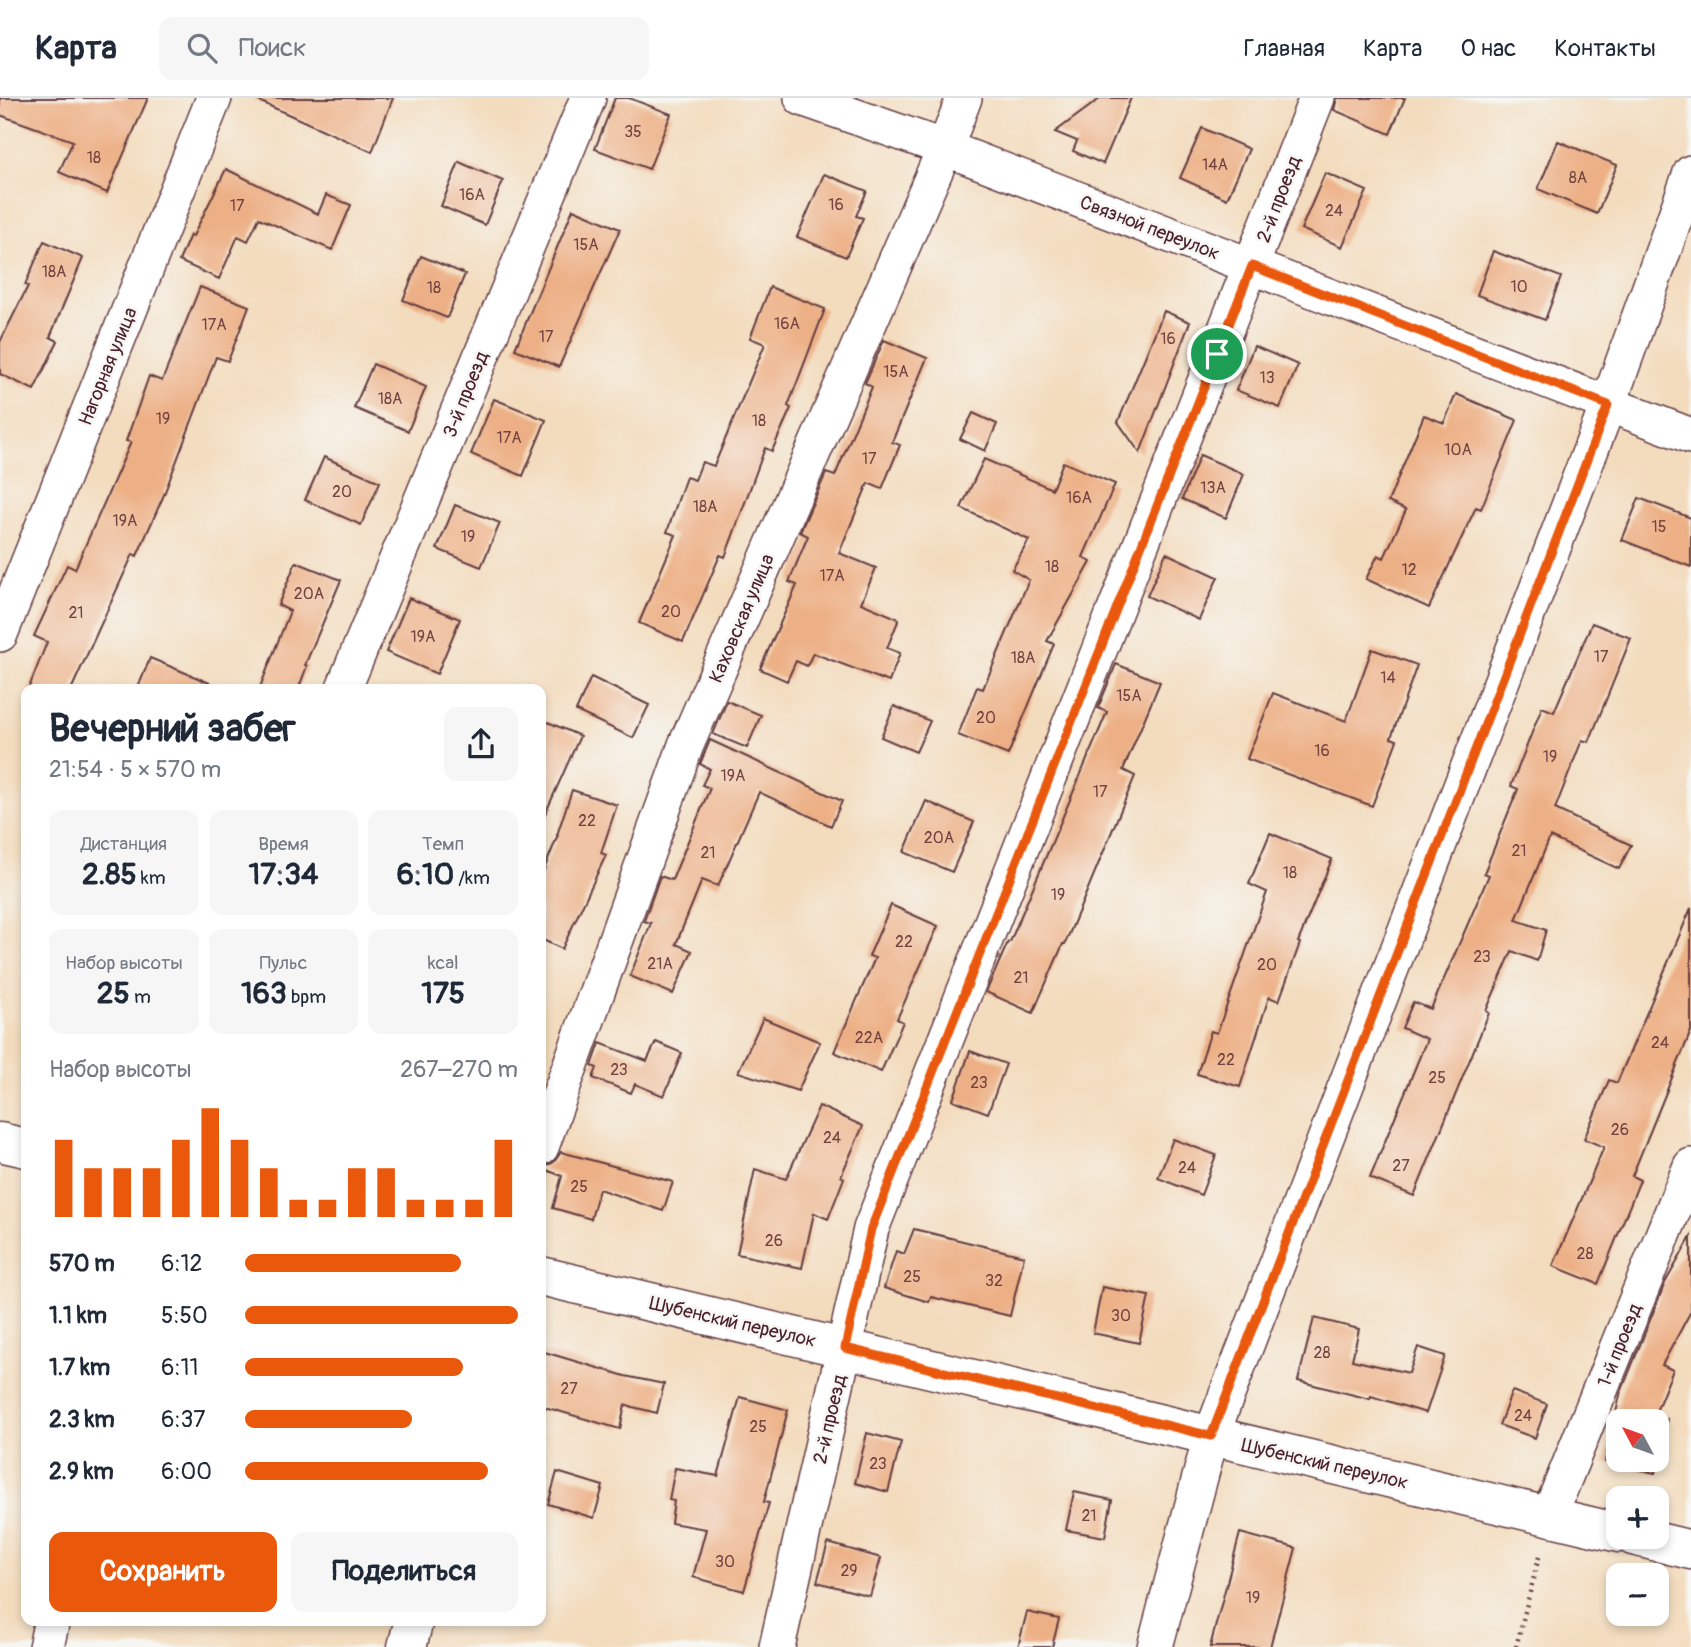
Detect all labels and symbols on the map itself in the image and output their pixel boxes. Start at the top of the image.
house number: 35 [624,122,642,142]
house number: 18 [87,148,101,168]
street label: 2-й проезд [1251,152,1307,246]
house number: 14А [1202,155,1228,175]
house number: 8А [1569,168,1587,188]
house number: 16А [459,185,485,205]
street label: Связной переулок [1076,190,1223,266]
house number: 16 [828,195,844,215]
house number: 17 [230,196,245,216]
house number: 24 [1325,201,1343,221]
house number: 15А [573,235,599,255]
house number: 18А [42,262,66,282]
house number: 10 [1510,277,1528,297]
house number: 18 [427,278,441,298]
street label: Нагорная улица [73,304,143,429]
house number: 16А [774,314,800,334]
house number: 17А [201,315,227,335]
pin [1187,324,1247,384]
house number: 17 [539,327,554,347]
house number: 16 [1160,329,1176,349]
street label: 3-й проезд [438,347,494,441]
house number: 15А [883,362,909,382]
house number: 13 [1259,368,1275,388]
house number: 18А [378,389,402,409]
house number: 19 [156,409,170,429]
house number: 18 [752,411,766,431]
house number: 17А [496,428,522,448]
house number: 10А [1444,440,1472,460]
house number: 17 [862,449,877,469]
house number: 13А [1200,478,1226,498]
house number: 20 [332,482,352,502]
house number: 16А [1066,488,1092,508]
house number: 18А [693,497,717,517]
house number: 19А [113,511,137,531]
house number: 15 [1652,517,1666,537]
house number: 19 [461,527,475,547]
street label: Каховская улица [704,550,780,686]
house number: 18 [1045,557,1059,577]
house number: 12 [1401,560,1417,580]
house number: 17А [819,566,845,586]
house number: 20А [294,584,324,604]
house number: 20 [661,602,681,622]
house number: 21 [68,603,84,623]
house number: 19А [411,627,435,647]
house number: 17 [1594,647,1609,667]
house number: 18А [1011,648,1035,668]
house number: 14 [1380,668,1396,688]
house number: 15А [1116,686,1142,706]
house number: 20 [976,708,996,728]
house number: 16 [1314,741,1330,761]
house number: 19 [1543,747,1557,767]
house number: 19А [721,766,745,786]
house number: 17 [1093,782,1108,802]
house number: 22 [578,811,596,831]
house number: 20А [924,828,954,848]
house number: 21 [1511,841,1527,861]
house number: 21 [700,843,716,863]
house number: 18 [1283,863,1297,883]
house number: 19 [1051,885,1065,905]
house number: 22 [895,932,913,952]
house number: 23 [1473,947,1491,967]
house number: 21А [647,954,673,974]
house number: 20 [1257,955,1277,975]
house number: 21 [1013,968,1029,988]
house number: 22А [855,1028,883,1048]
house number: 24 [1651,1033,1669,1053]
house number: 22 [1217,1050,1235,1070]
house number: 23 [610,1060,628,1080]
house number: 25 [1428,1068,1446,1088]
house number: 23 [970,1073,988,1093]
house number: 26 [1611,1120,1629,1140]
house number: 24 [823,1128,841,1148]
house number: 27 [1392,1156,1410,1176]
house number: 24 [1178,1158,1196,1178]
house number: 25 [570,1177,588,1197]
house number: 26 [765,1231,783,1251]
house number: 28 [1576,1244,1594,1264]
house number: 25 [903,1267,921,1287]
house number: 32 [985,1271,1003,1291]
street label: Шубенский переулок [647,1291,819,1353]
street label: 1-й проезд [1592,1300,1648,1390]
house number: 30 [1111,1306,1131,1326]
house number: 28 [1313,1343,1331,1363]
street label: 2-й проезд [808,1372,852,1466]
house number: 27 [560,1379,578,1399]
house number: 24 [1514,1406,1532,1426]
north arrow [1606,1409,1670,1472]
house number: 25 [749,1417,767,1437]
street label: Шубенский переулок [1239,1433,1411,1495]
house number: 23 [869,1454,887,1474]
house number: 21 [1081,1506,1097,1526]
house number: 30 [715,1552,735,1572]
house number: 29 [840,1561,858,1581]
house number: 19 [1246,1588,1260,1608]

